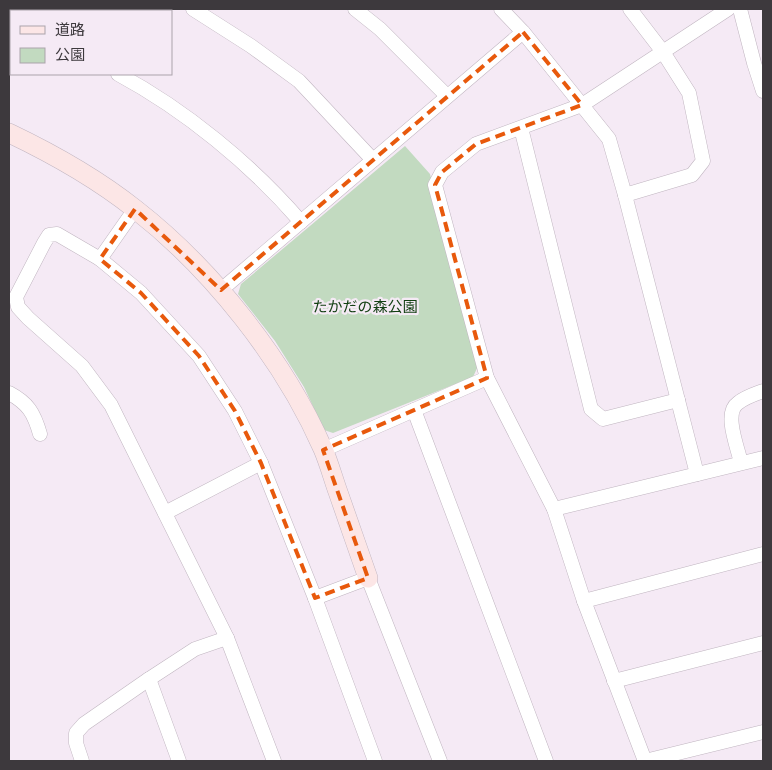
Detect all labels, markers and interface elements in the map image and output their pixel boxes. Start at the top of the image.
legend [10,10,172,75]
text: 道路 [55,19,85,39]
text: 公園 [55,44,85,64]
park label: たかだの森公園 [312,296,418,316]

